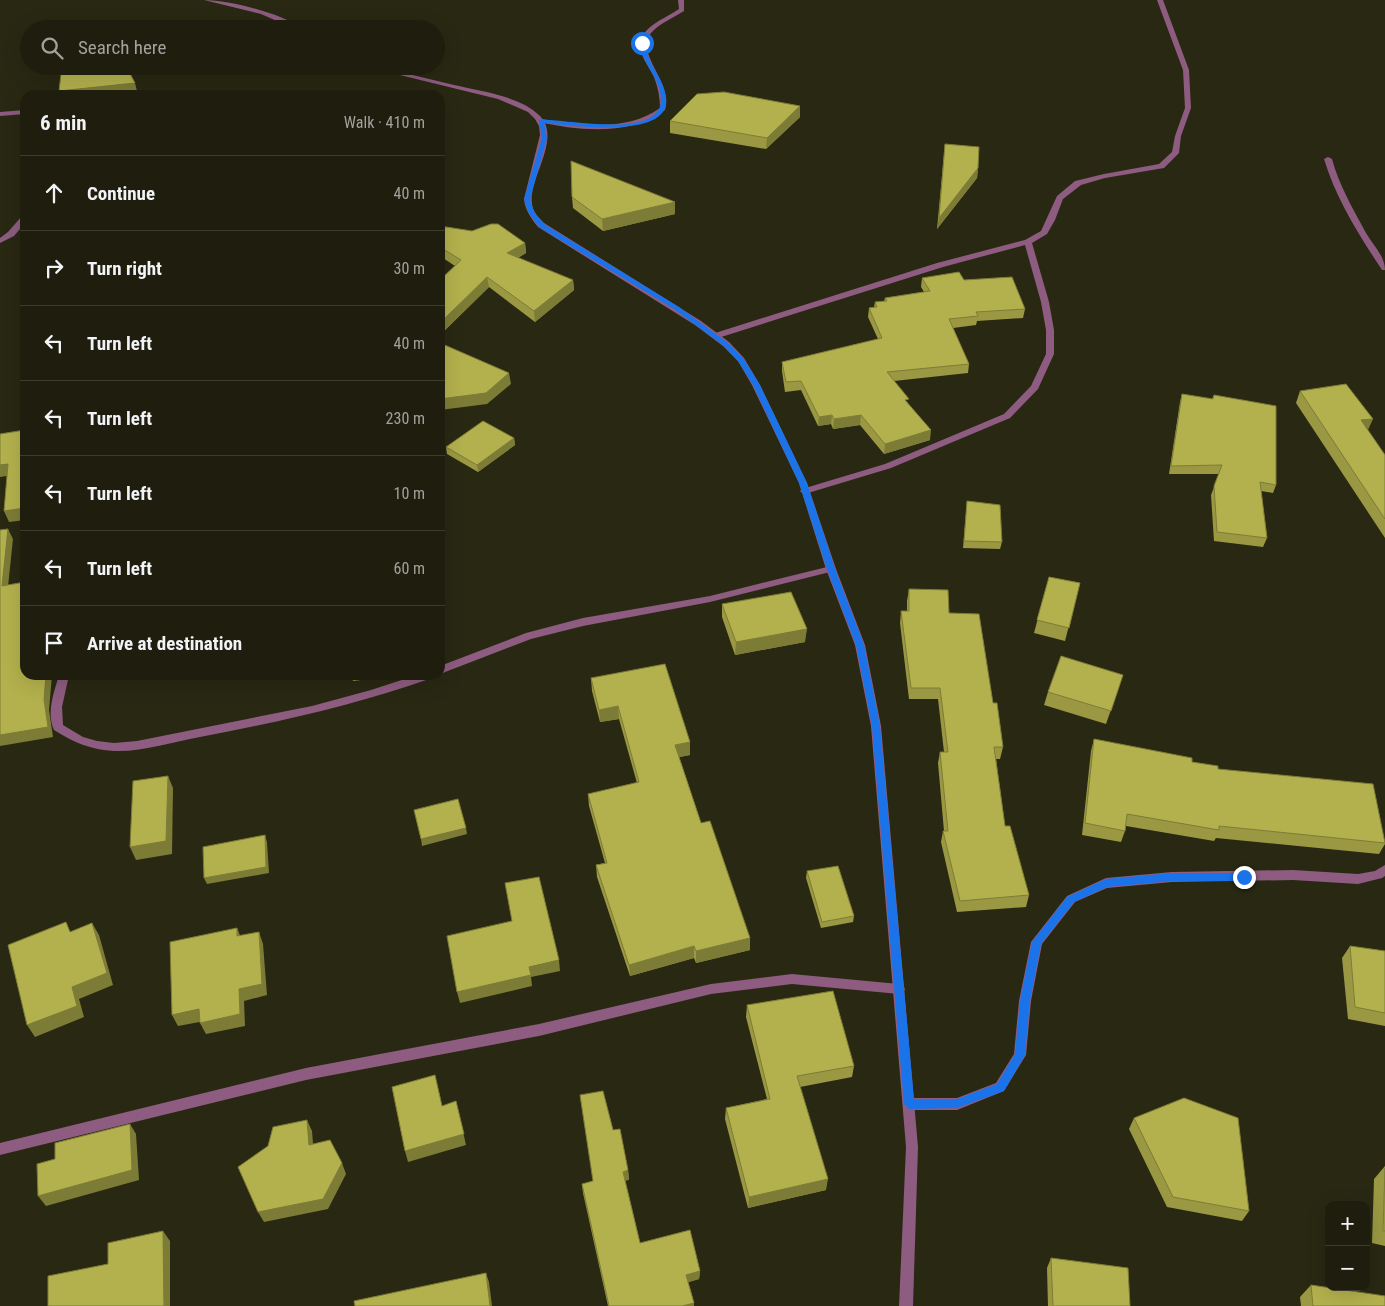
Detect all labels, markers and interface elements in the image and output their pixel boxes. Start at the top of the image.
search box [20,20,445,75]
route start [631,32,654,55]
icon: search [38,34,66,62]
text: Search here [78,36,166,59]
text: 6 min [40,111,87,135]
text: Walk · 410 m [344,113,425,132]
icon: ahead [40,179,68,207]
text: Continue [87,182,155,205]
text: 40 m [393,184,425,203]
icon: right [40,254,68,282]
text: Turn right [87,257,162,280]
text: 30 m [393,259,425,278]
icon: left [40,329,68,357]
text: Turn left [87,332,152,355]
text: 40 m [393,334,425,353]
icon: left [40,404,68,432]
text: Turn left [87,407,152,430]
text: 230 m [386,409,425,428]
icon: left [40,479,68,507]
text: Turn left [87,482,152,505]
text: 10 m [393,484,425,503]
icon: left [40,554,68,582]
text: Turn left [87,557,152,580]
text: 60 m [393,559,425,578]
icon: arrive [40,629,68,657]
text: Arrive at destination [87,632,242,655]
route end [1233,866,1256,889]
map controls [1325,1201,1370,1291]
button: + [1325,1201,1370,1246]
button: − [1325,1246,1370,1291]

